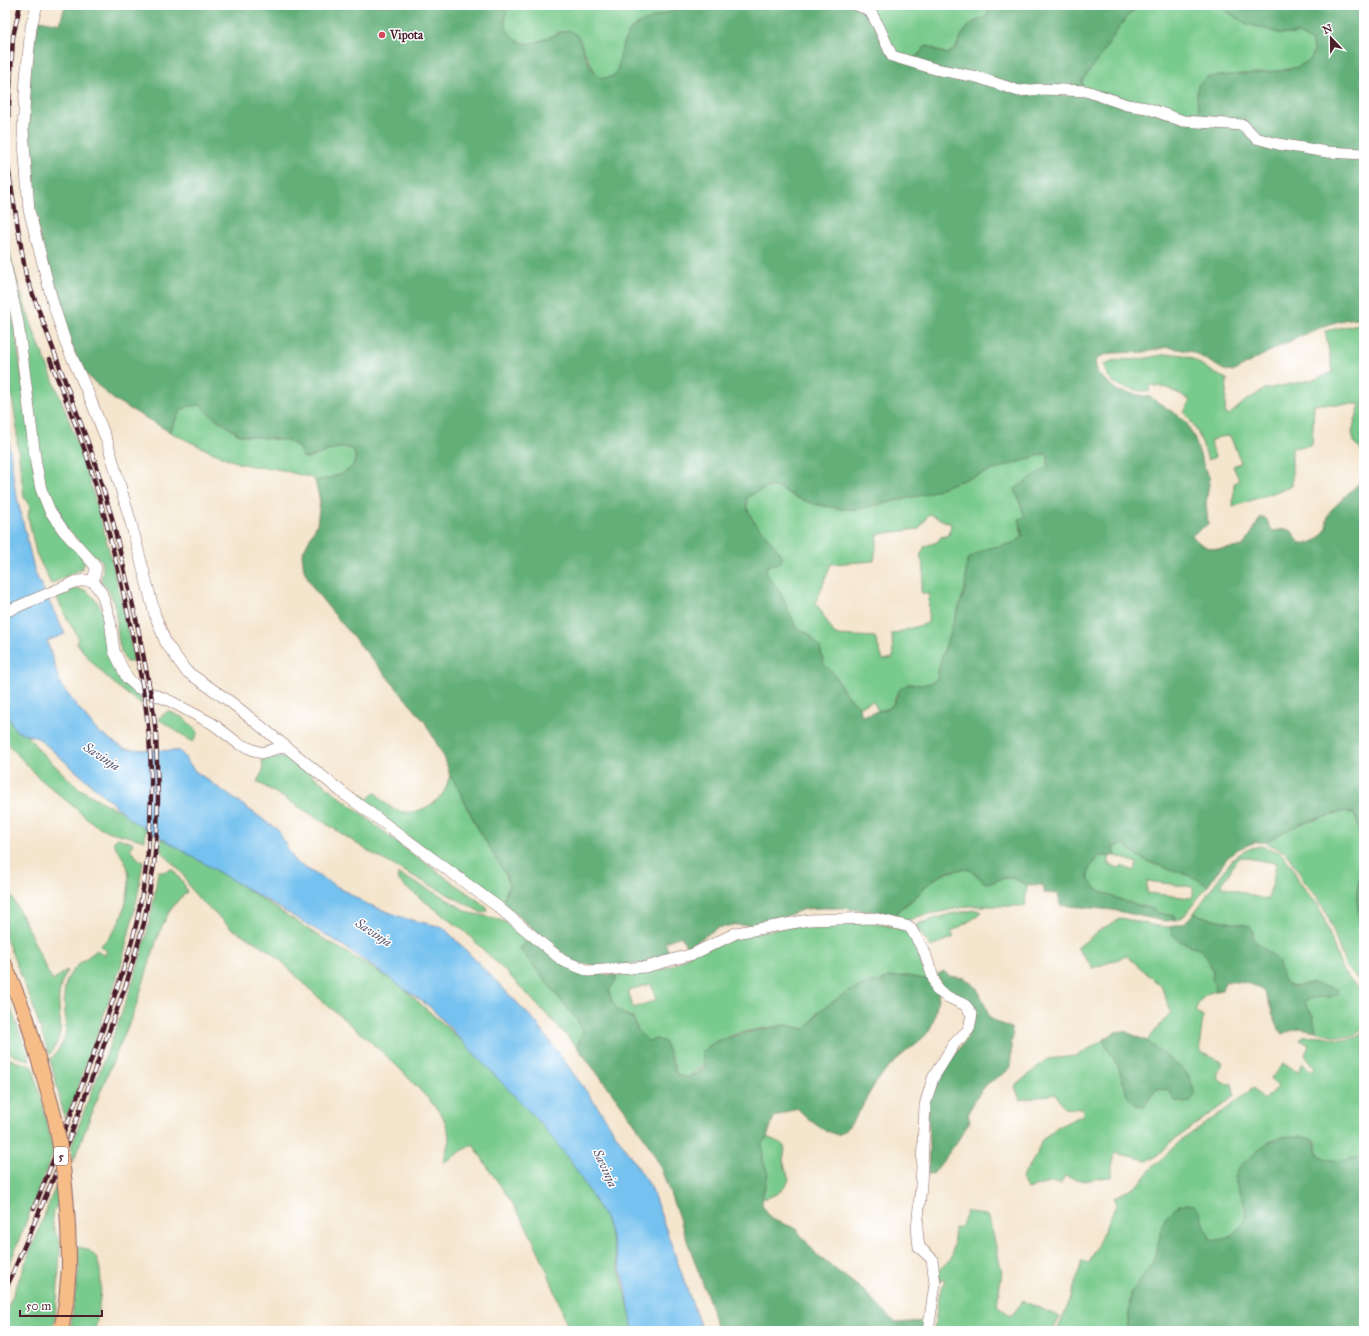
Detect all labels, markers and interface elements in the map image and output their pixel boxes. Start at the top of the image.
north arrow [1311,18,1351,58]
text: N [1321,21,1335,37]
place label: Vipota [389,28,424,43]
marker: Vipota [377,30,387,40]
water label: Savinja [79,739,123,775]
water label: Savinja [351,915,395,951]
water label: Savinja [589,1146,621,1190]
road number: 5 [54,1147,68,1165]
scale bar [20,1292,102,1318]
text: 50 m [26,1299,51,1313]

